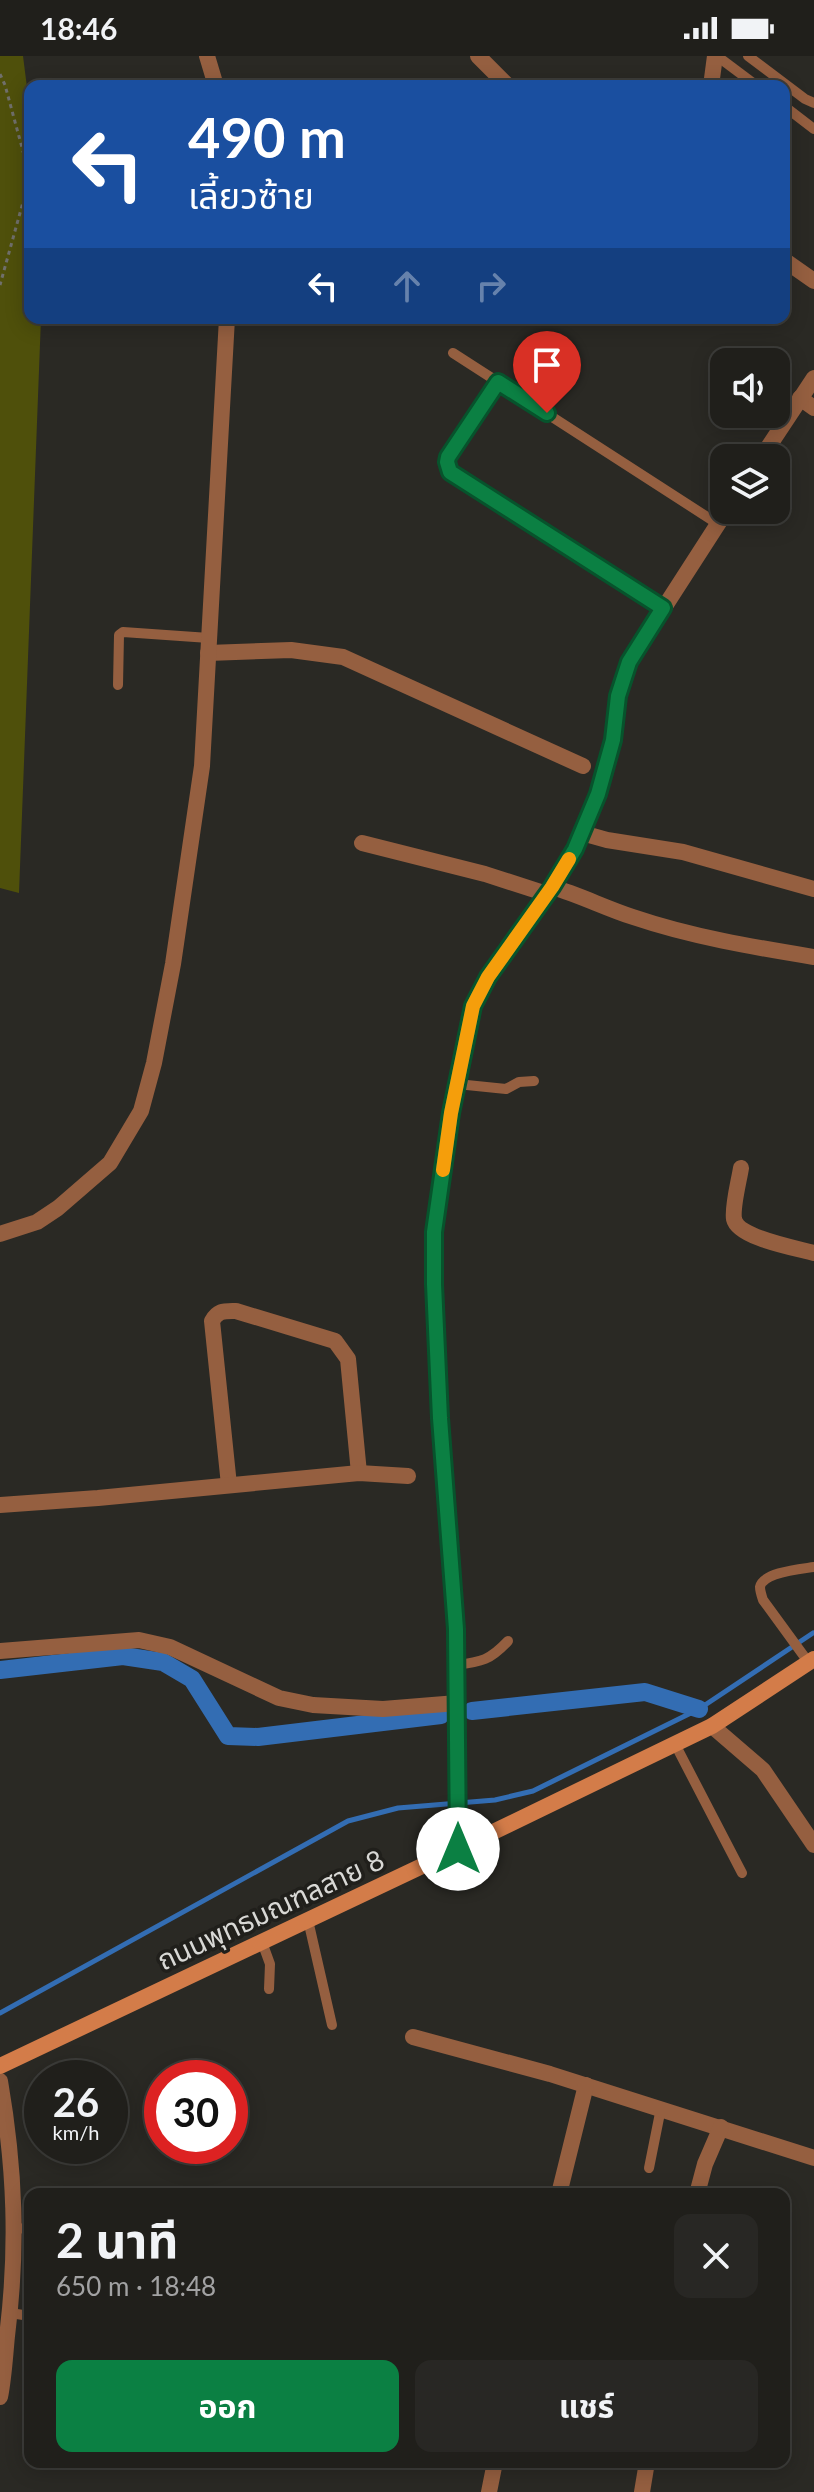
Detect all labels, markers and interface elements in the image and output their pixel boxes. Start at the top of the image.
text: 18:46 [40,10,117,46]
text: 490 m [188,103,346,170]
icon: left [56,112,160,216]
text: เลี้ยวซ้าย [188,173,314,217]
icon: left [301,264,345,308]
icon: ahead [385,264,429,308]
icon: right [469,264,513,308]
pin [513,331,581,413]
icon: arrive [525,343,569,387]
map controls [710,348,790,524]
button: sound [710,348,790,428]
button: layers [710,444,790,524]
position arrow [416,1807,500,1891]
street label: ถนนพุทธมณฑลสาย 8 [151,1842,389,1977]
speed limit sign: 30 [144,2060,248,2164]
text: 26 [53,2078,99,2126]
text: km/h [53,2120,99,2144]
text: 2 นาที [56,2211,178,2268]
button: close [674,2214,758,2298]
text: 650 m · 18:48 [56,2270,216,2302]
button: ออก [56,2360,399,2452]
button: แชร์ [415,2360,758,2452]

